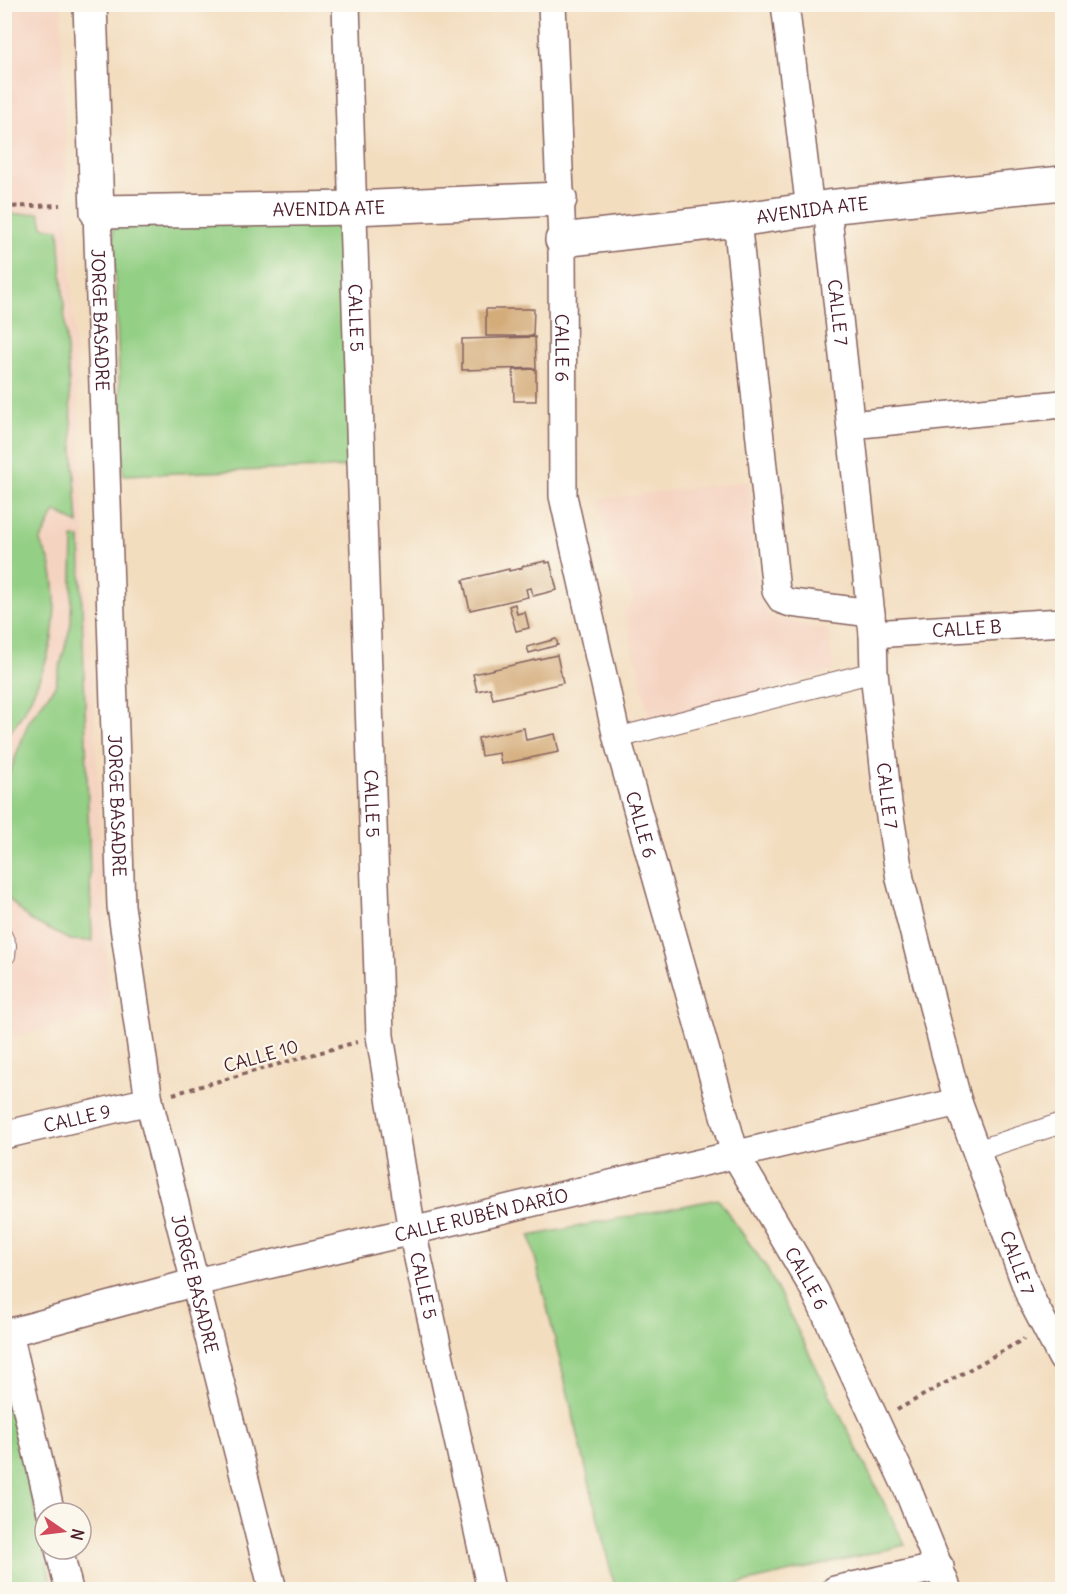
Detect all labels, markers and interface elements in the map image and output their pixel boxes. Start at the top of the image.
street label: AVENIDA ATE [755,191,869,229]
street label: AVENIDA ATE [272,195,386,221]
street label: JORGE BASADRE [87,248,115,391]
street label: CALLE 7 [823,278,853,347]
street label: CALLE 5 [344,283,369,352]
street label: CALLE 6 [551,314,574,382]
street label: CALLE B [931,614,1002,642]
street label: JORGE BASADRE [104,734,131,877]
street label: CALLE 7 [872,761,903,831]
street label: CALLE 5 [360,769,385,838]
street label: CALLE 6 [621,788,662,860]
street label: CALLE 10 [221,1034,301,1078]
street label: CALLE 9 [41,1099,113,1137]
street label: CALLE RUBÉN DARÍO [392,1183,571,1246]
street label: JORGE BASADRE [167,1212,224,1356]
street label: CALLE 7 [995,1227,1040,1298]
street label: CALLE 6 [780,1243,833,1313]
street label: CALLE 5 [405,1250,443,1321]
north arrow [33,1501,93,1561]
text: N [67,1527,89,1542]

